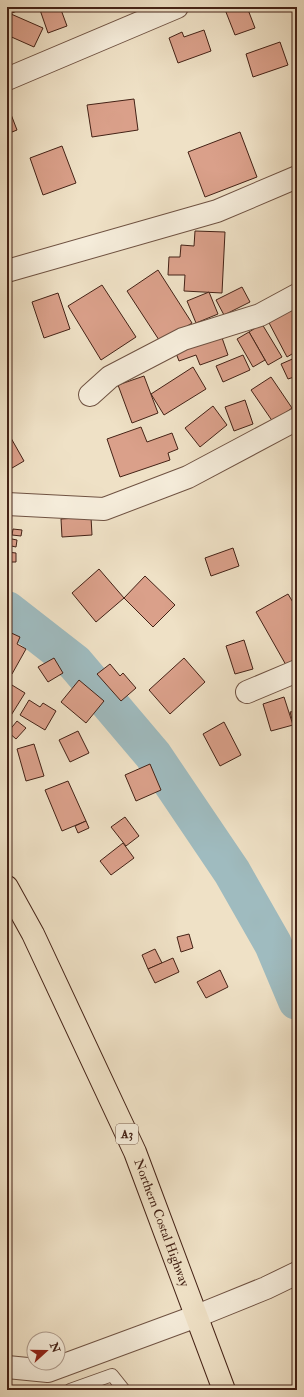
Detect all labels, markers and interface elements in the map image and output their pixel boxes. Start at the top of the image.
road number: A3 [116,1124,138,1144]
street label: Northern Costal Highway [130,1157,193,1290]
north arrow [26,1331,66,1371]
text: N [47,1340,63,1356]

